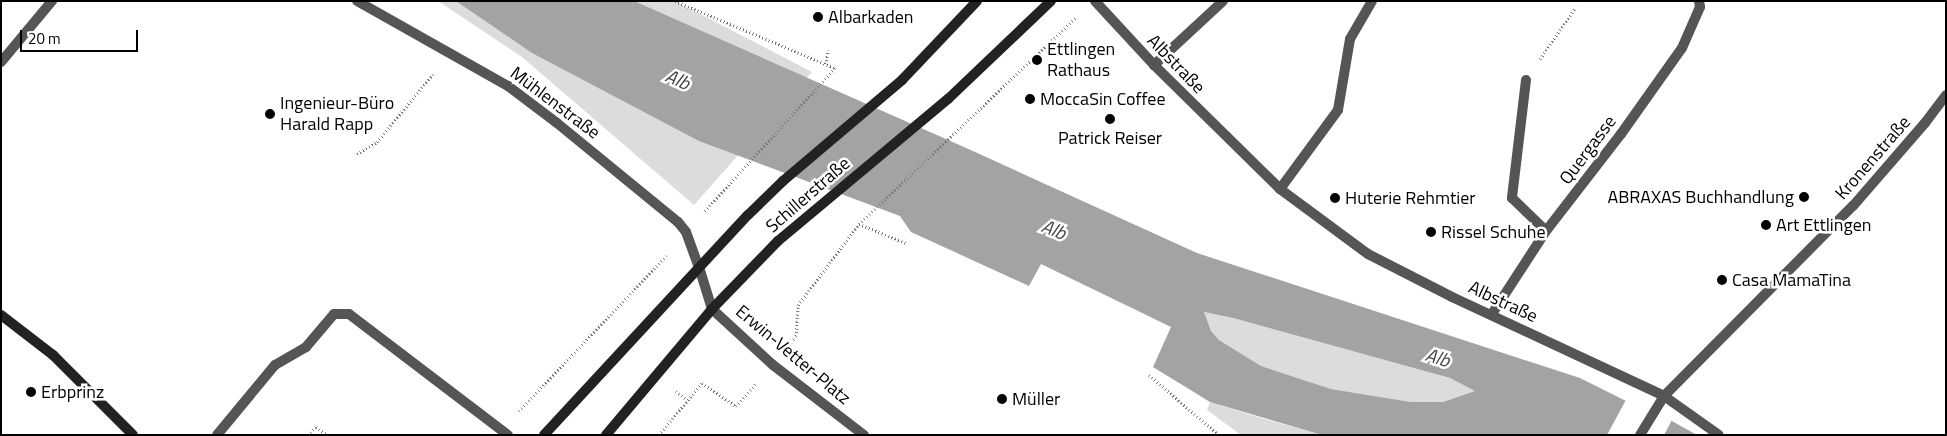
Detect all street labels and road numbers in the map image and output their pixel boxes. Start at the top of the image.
street label: Albstraße [1143,30,1209,98]
street label: Mühlenstraße [506,62,604,144]
street label: Quergasse [1555,111,1621,189]
street label: Kronenstraße [1831,112,1915,204]
street label: Schillerstraße [762,153,854,237]
street label: Albstraße [1465,277,1541,327]
street label: Erwin-Vetter-Platz [731,301,855,409]

